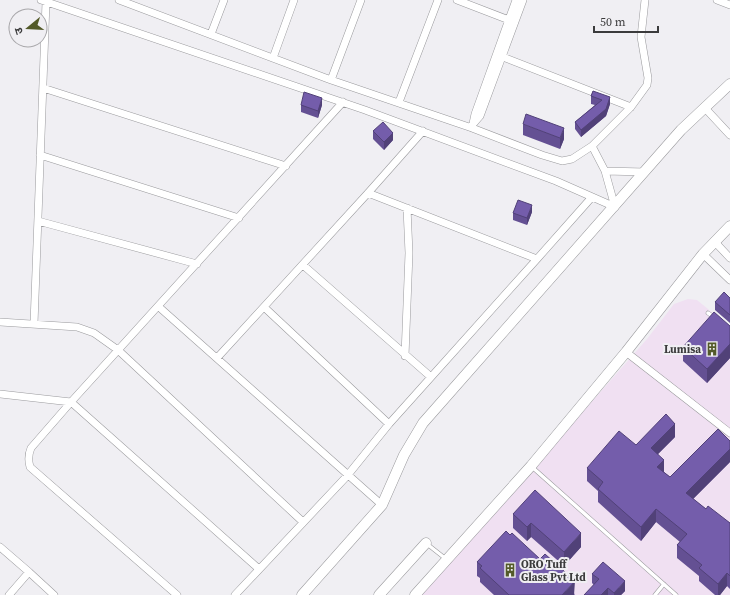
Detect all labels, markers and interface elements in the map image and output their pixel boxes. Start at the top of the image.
north arrow [8,8,48,48]
scale bar [594,8,658,34]
text: 50 m [600,14,626,30]
text: उ [11,25,27,36]
building icon: Lumisa [704,341,720,357]
place label: Lumisa [664,342,701,357]
place label: ORO Tuff Glass Pvt Ltd [521,557,586,585]
building icon: ORO Tuff Glass Pvt Ltd [502,562,518,578]

